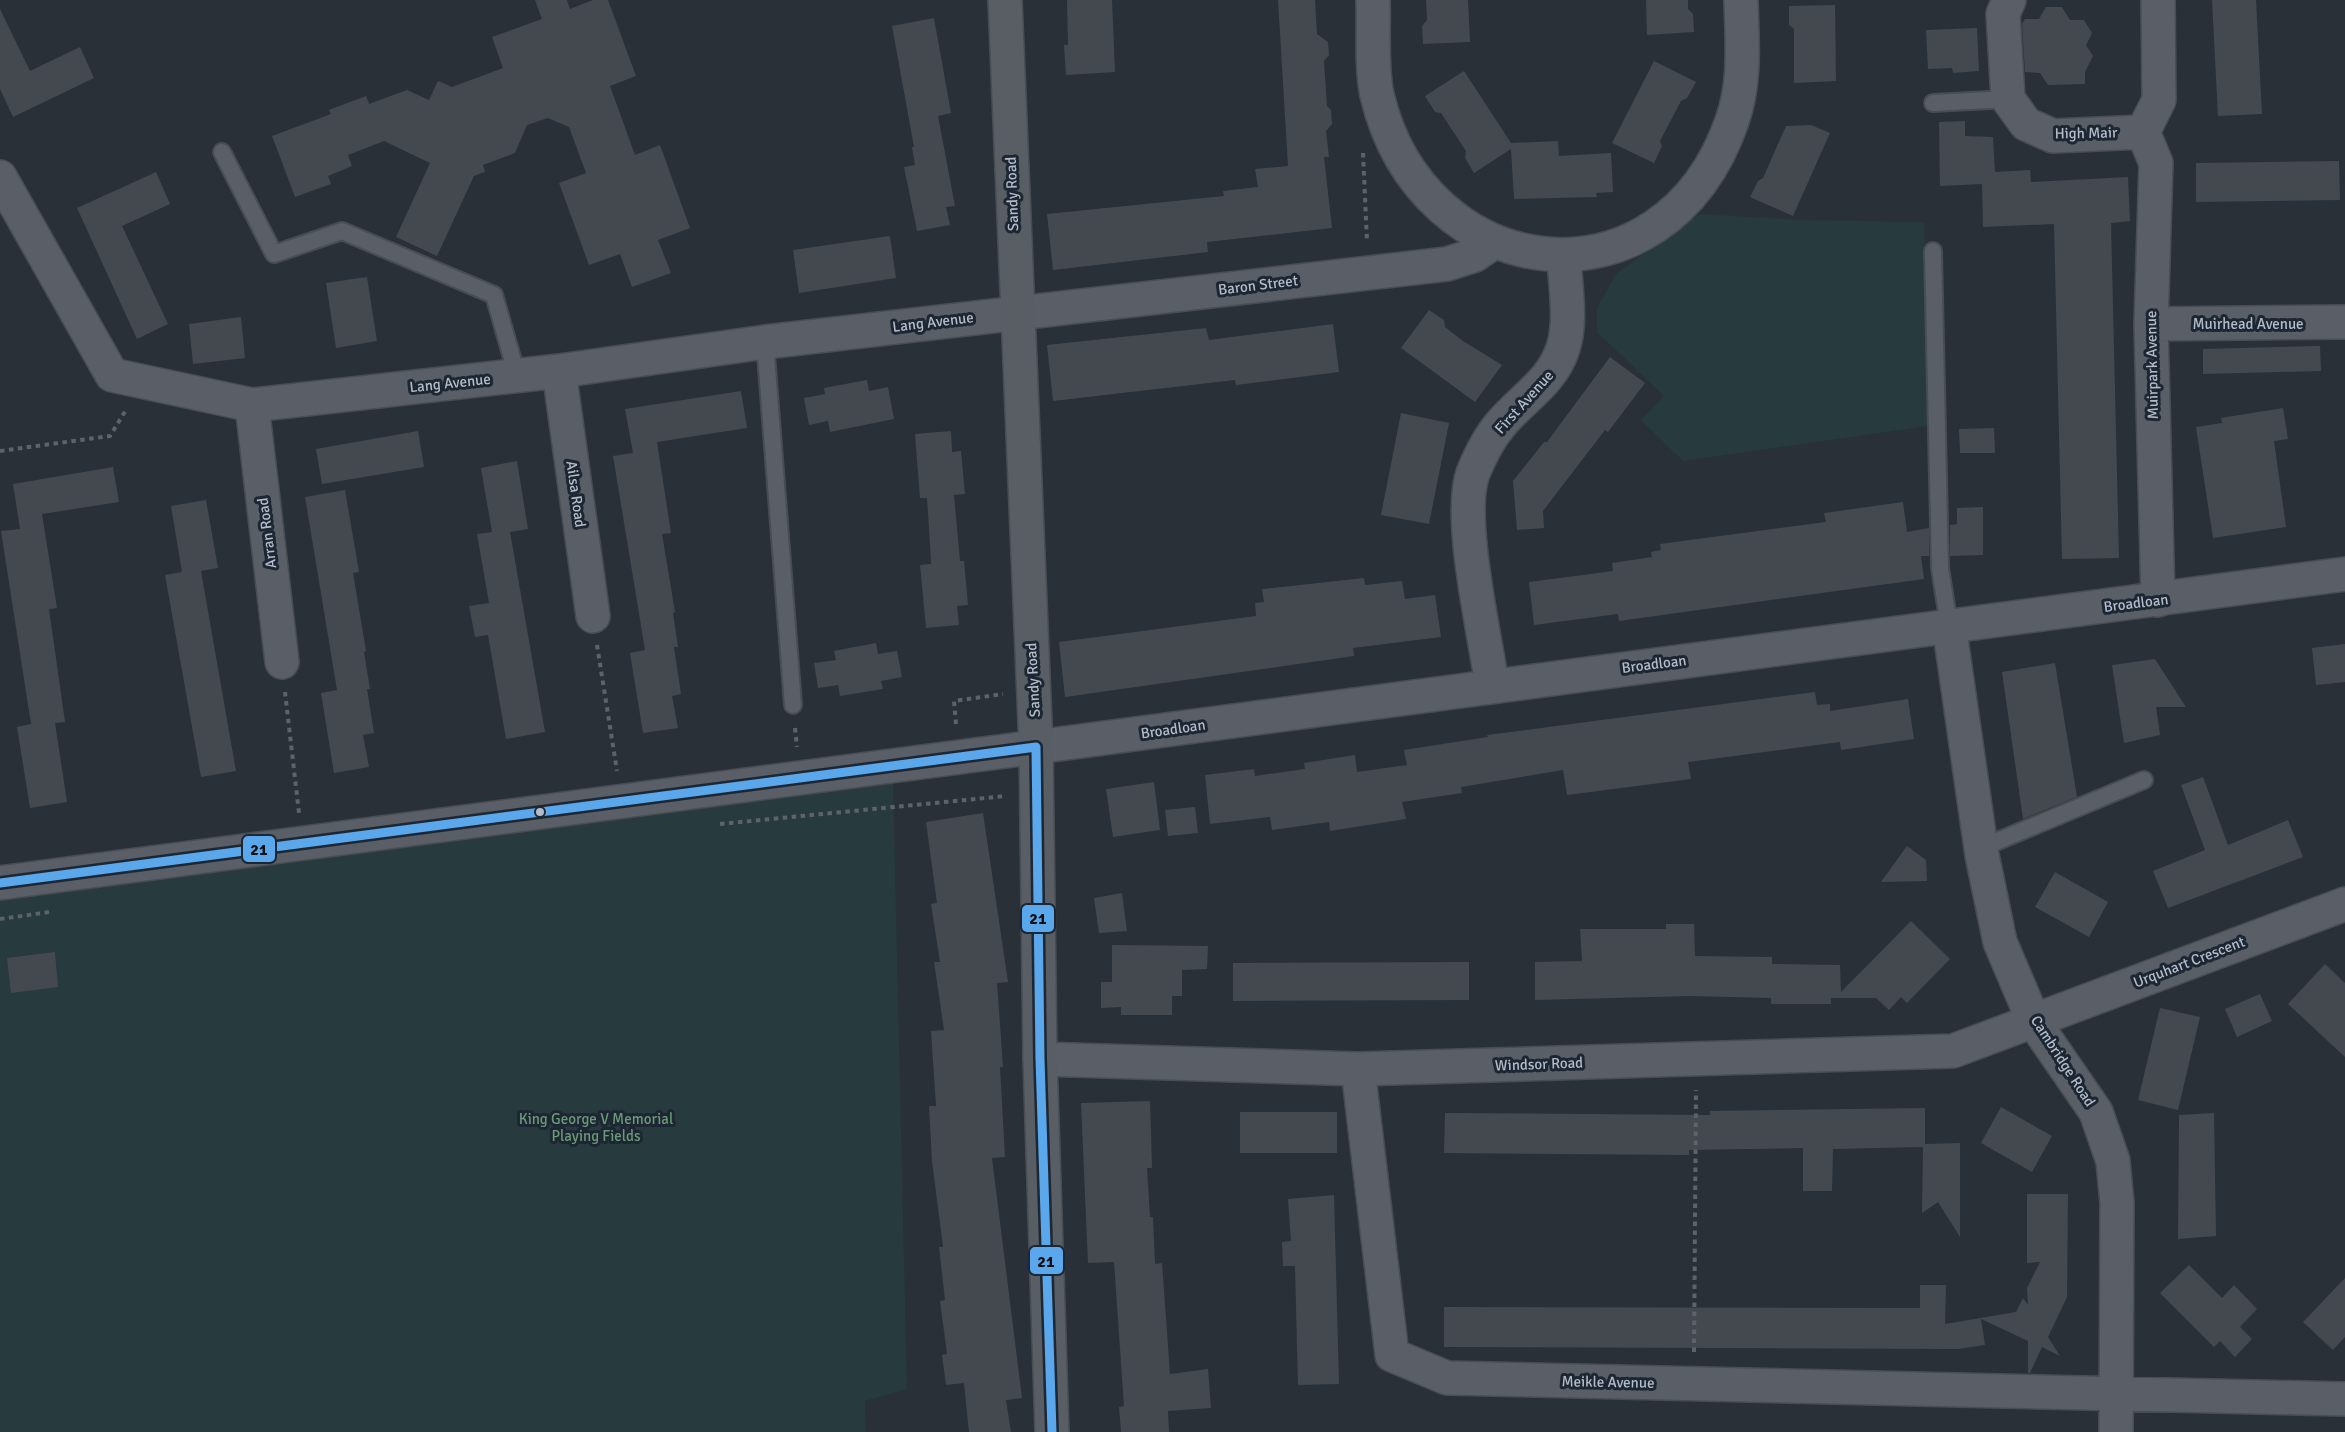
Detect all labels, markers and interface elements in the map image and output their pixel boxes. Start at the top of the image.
street label: High Mair [2054,123,2118,143]
street label: Sandy Road [1002,156,1022,232]
street label: Baron Street [1217,271,1299,299]
street label: Lang Avenue [891,308,975,336]
street label: Muirpark Avenue [2142,311,2162,419]
street label: Muirhead Avenue [2192,315,2304,333]
street label: First Avenue [1491,366,1557,438]
street label: Lang Avenue [408,370,492,396]
street label: Ailsa Road [562,459,590,529]
street label: Arran Road [254,496,280,569]
street label: Broadloan [2103,590,2169,616]
street label: Sandy Road [1022,642,1044,718]
street label: Broadloan [1621,651,1687,677]
street label: Broadloan [1139,716,1207,742]
unlabelled marker [534,806,546,818]
line badge: 21 [242,835,276,863]
text: 21 [250,840,268,860]
line badge: 21 [1021,904,1055,933]
text: 21 [1029,909,1047,929]
street label: Urquhart Crescent [2131,932,2247,992]
street label: Cambridge Road [2027,1012,2099,1110]
street label: Windsor Road [1495,1053,1583,1075]
park label: King George V Memorial Playing Fields [519,1110,673,1145]
line badge: 21 [1029,1246,1064,1275]
text: 21 [1037,1252,1055,1272]
street label: Meikle Avenue [1561,1372,1655,1392]

